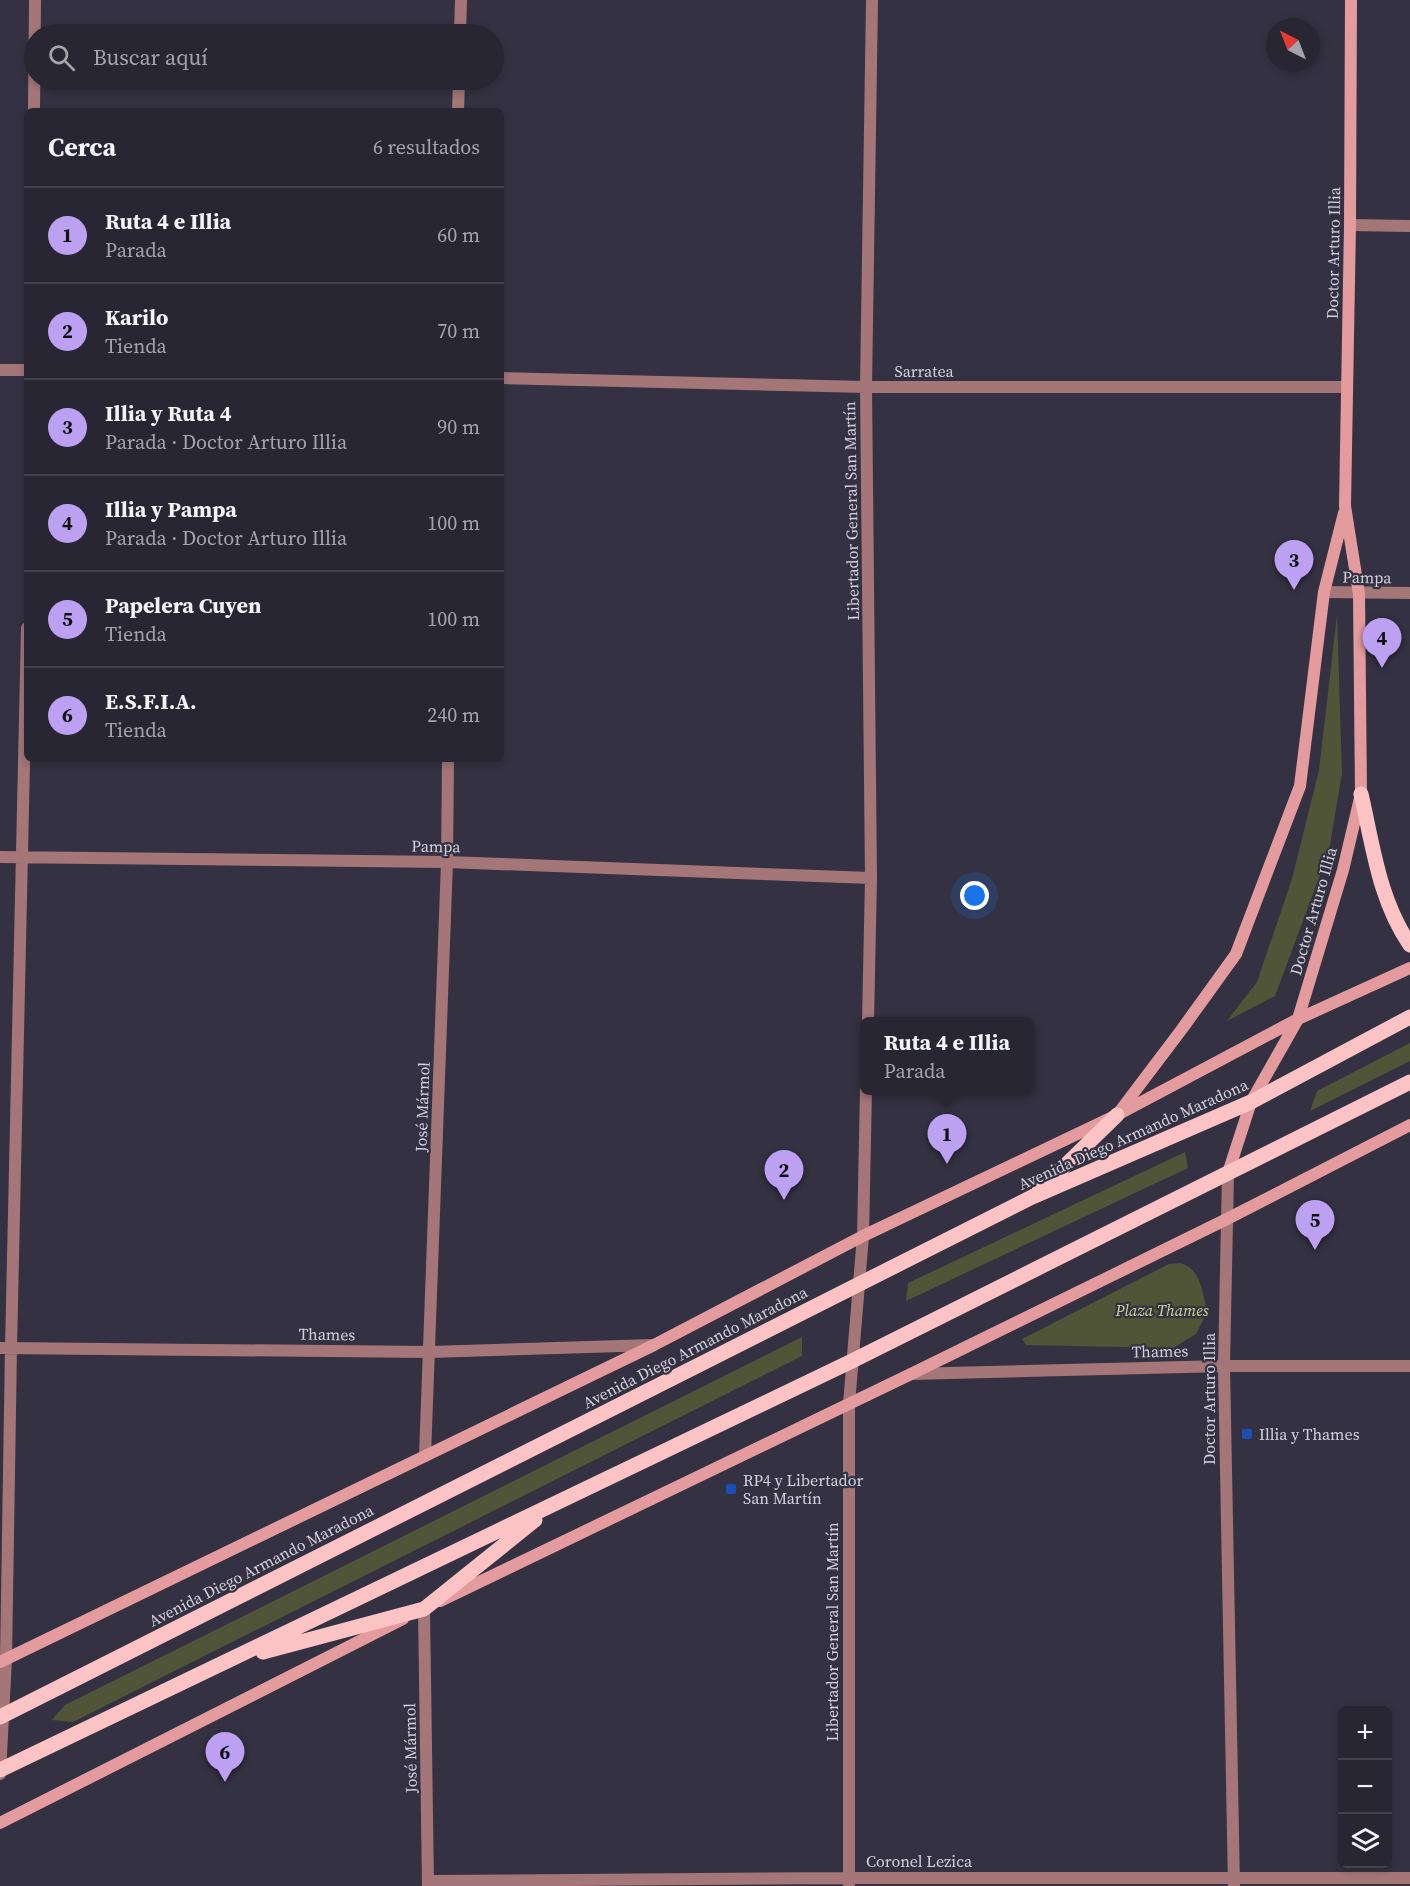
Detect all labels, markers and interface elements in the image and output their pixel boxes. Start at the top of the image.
north arrow [1266,18,1320,72]
search box [24,24,504,90]
icon: search [45,41,78,74]
text: Buscar aquí [93,42,208,72]
text: Cerca [48,129,116,165]
text: 6 resultados [373,133,480,161]
street label: Doctor Arturo Illia [1321,186,1345,319]
text: Ruta 4 e Illia [105,206,231,236]
text: 1 [62,221,73,249]
text: 60 m [437,221,480,249]
text: Parada [105,236,167,264]
text: Karilo [105,302,168,332]
text: 2 [62,317,73,345]
text: 70 m [437,317,480,345]
text: Tienda [105,332,167,360]
street label: Sarratea [894,360,954,382]
text: Illia y Ruta 4 [105,398,232,428]
street label: Libertador General San Martín [838,401,864,621]
text: 3 [62,413,73,441]
text: 90 m [437,413,480,441]
text: Parada · Doctor Arturo Illia [105,428,347,456]
text: Illia y Pampa [105,494,237,524]
text: 4 [62,509,73,537]
text: 100 m [427,509,480,537]
text: Parada · Doctor Arturo Illia [105,524,347,552]
pin: 3 [1274,540,1314,590]
street label: Pampa [1342,566,1393,588]
text: Papelera Cuyen [105,590,261,620]
text: 5 [62,605,73,633]
text: 100 m [427,605,480,633]
pin: 4 [1362,618,1402,668]
text: Tienda [105,620,167,648]
text: E.S.F.I.A. [105,686,197,716]
text: 6 [62,701,73,729]
text: 240 m [427,701,480,729]
text: Tienda [105,716,167,744]
street label: Pampa [411,835,462,857]
street label: Doctor Arturo Illia [1284,844,1342,978]
your location [960,881,989,910]
popup [860,1017,1034,1095]
text: Ruta 4 e Illia [884,1027,1010,1057]
text: Parada [884,1057,945,1085]
street label: José Mármol [409,1061,435,1153]
street label: Avenida Diego Armando Maradona [1015,1073,1252,1195]
pin: 1 [928,1114,966,1164]
pin: 2 [764,1150,804,1200]
pin: 5 [1296,1200,1334,1250]
street label: Avenida Diego Armando Maradona [579,1280,812,1413]
park label: Plaza Thames [1115,1299,1209,1321]
street label: Thames [298,1323,356,1345]
street label: Doctor Arturo Illia [1198,1332,1220,1465]
street label: Thames [1131,1340,1189,1362]
place label: Illia y Thames [1259,1423,1360,1445]
marker: Illia y Thames [1240,1427,1254,1441]
place label: RP4 y Libertador San Martín [743,1469,863,1509]
marker: RP4 y Libertador San Martín [724,1482,738,1496]
street label: Avenida Diego Armando Maradona [145,1498,378,1631]
street label: Libertador General San Martín [821,1522,843,1742]
street label: José Mármol [398,1703,422,1794]
map controls [1338,1706,1392,1868]
button: + [1338,1706,1392,1760]
pin: 6 [206,1732,244,1782]
button: − [1338,1760,1392,1814]
button: layers [1338,1814,1392,1868]
street label: Coronel Lezica [866,1850,973,1872]

